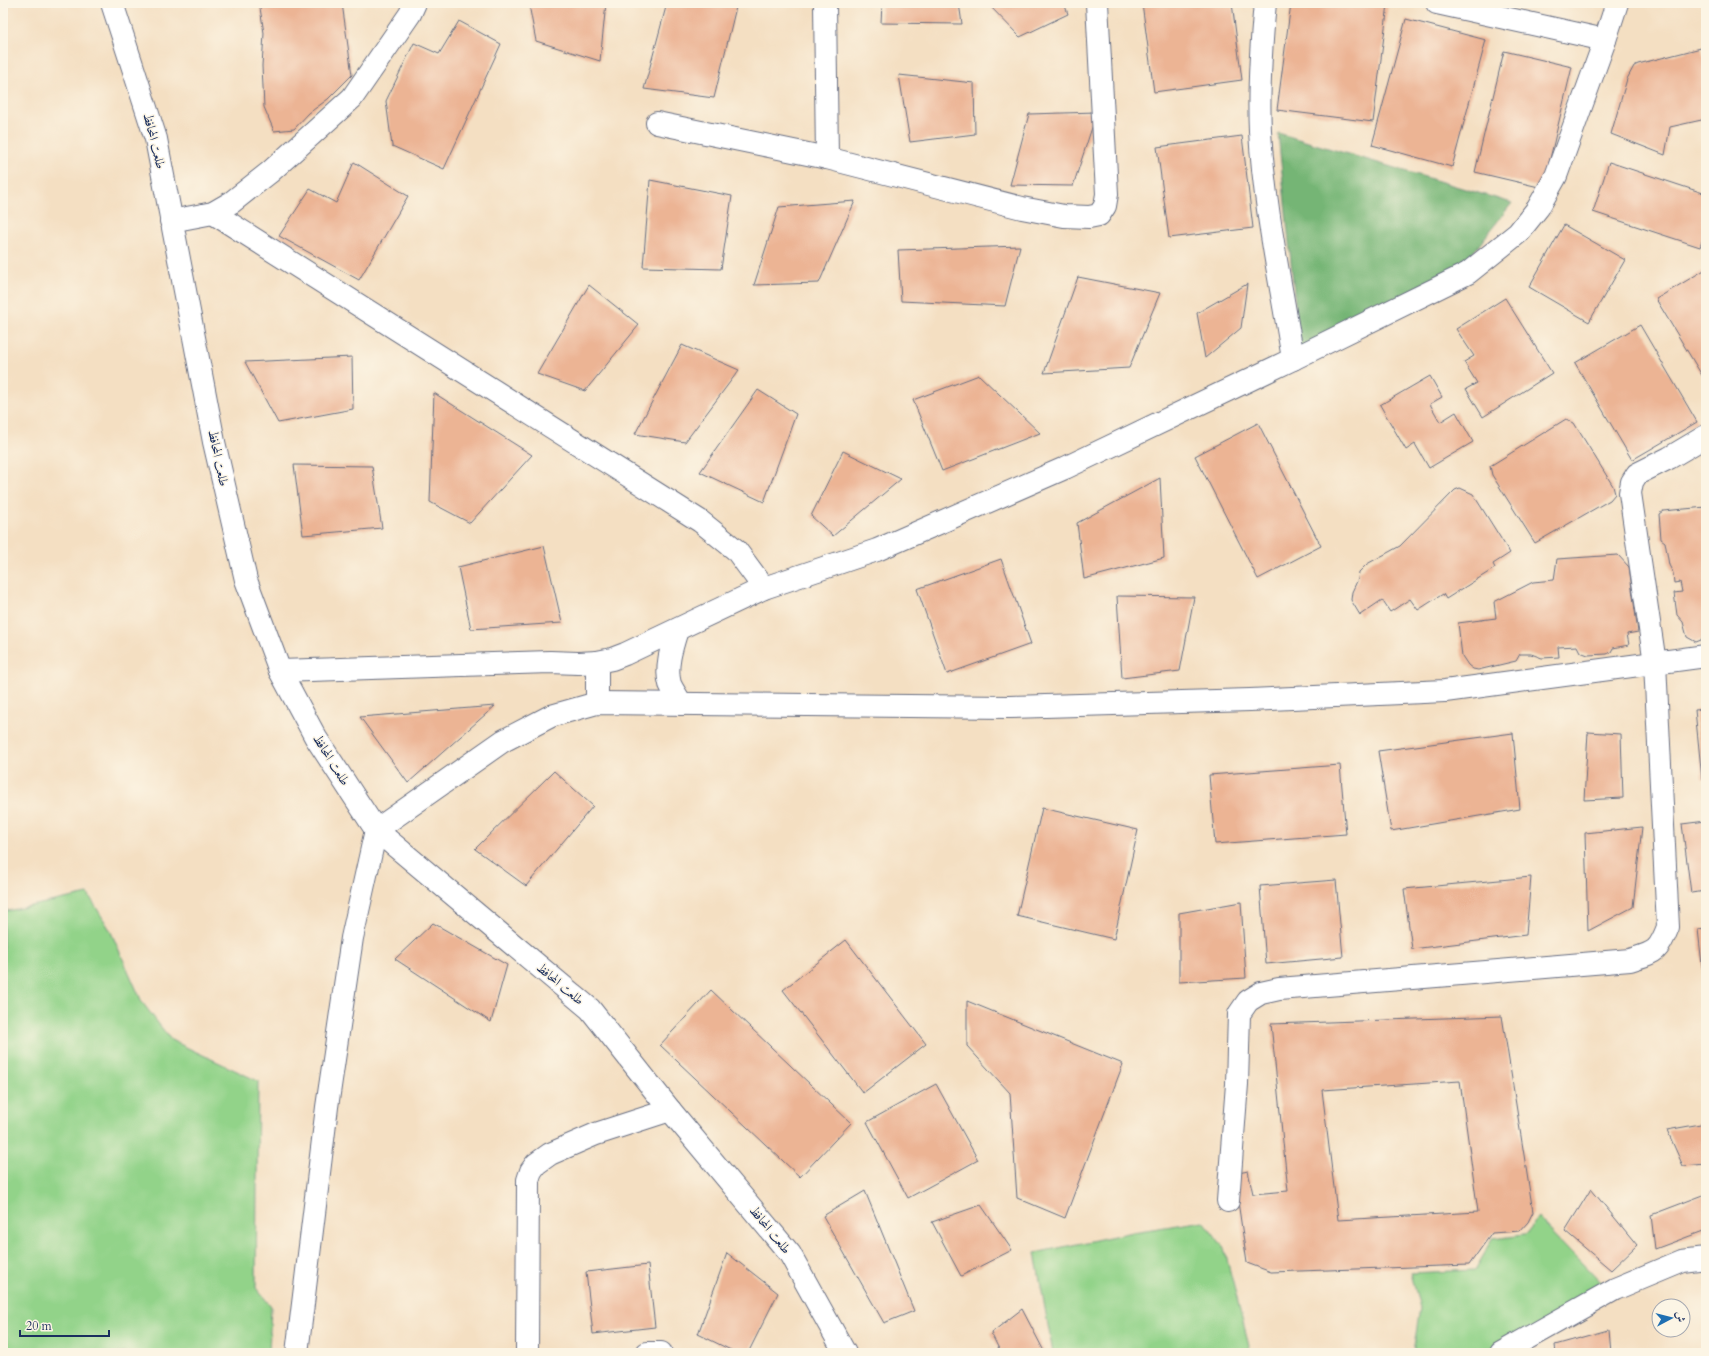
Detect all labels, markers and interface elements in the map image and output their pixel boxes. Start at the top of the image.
street label: طلعت المحافظ [138,111,170,171]
street label: طلعت المحافظ [203,428,233,488]
street label: طلعت المحافظ [308,731,354,789]
street label: طلعت المحافظ [532,959,588,1009]
street label: طلعت المحافظ [745,1202,795,1258]
north arrow [1651,1298,1691,1338]
text: ش [1672,1311,1689,1323]
scale bar [20,1312,109,1338]
text: 20 m [26,1318,53,1334]

